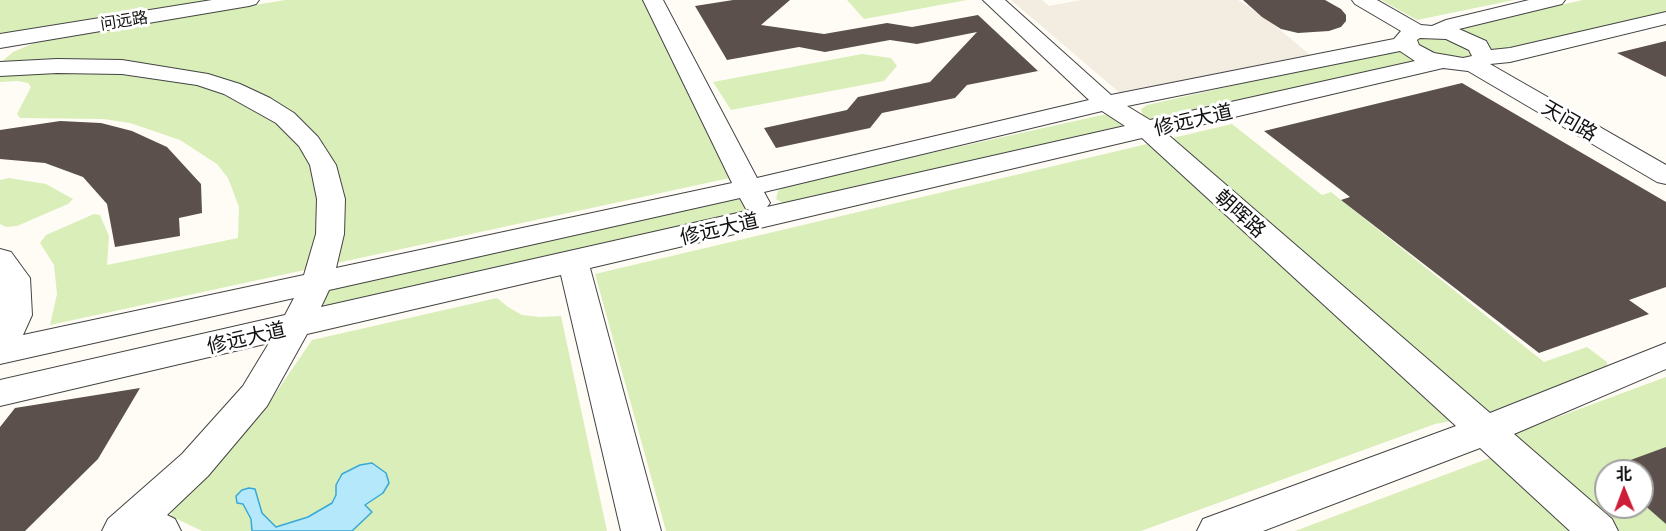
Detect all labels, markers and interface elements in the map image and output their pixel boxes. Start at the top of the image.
street label: 问远路 [99,7,149,33]
street label: 天问路 [1538,95,1602,145]
street label: 修远大道 [1151,98,1235,140]
street label: 朝晖路 [1211,184,1271,242]
street label: 修远大道 [677,207,761,249]
street label: 修远大道 [204,316,288,358]
north arrow [1594,459,1654,519]
text: 北 [1615,461,1632,485]

